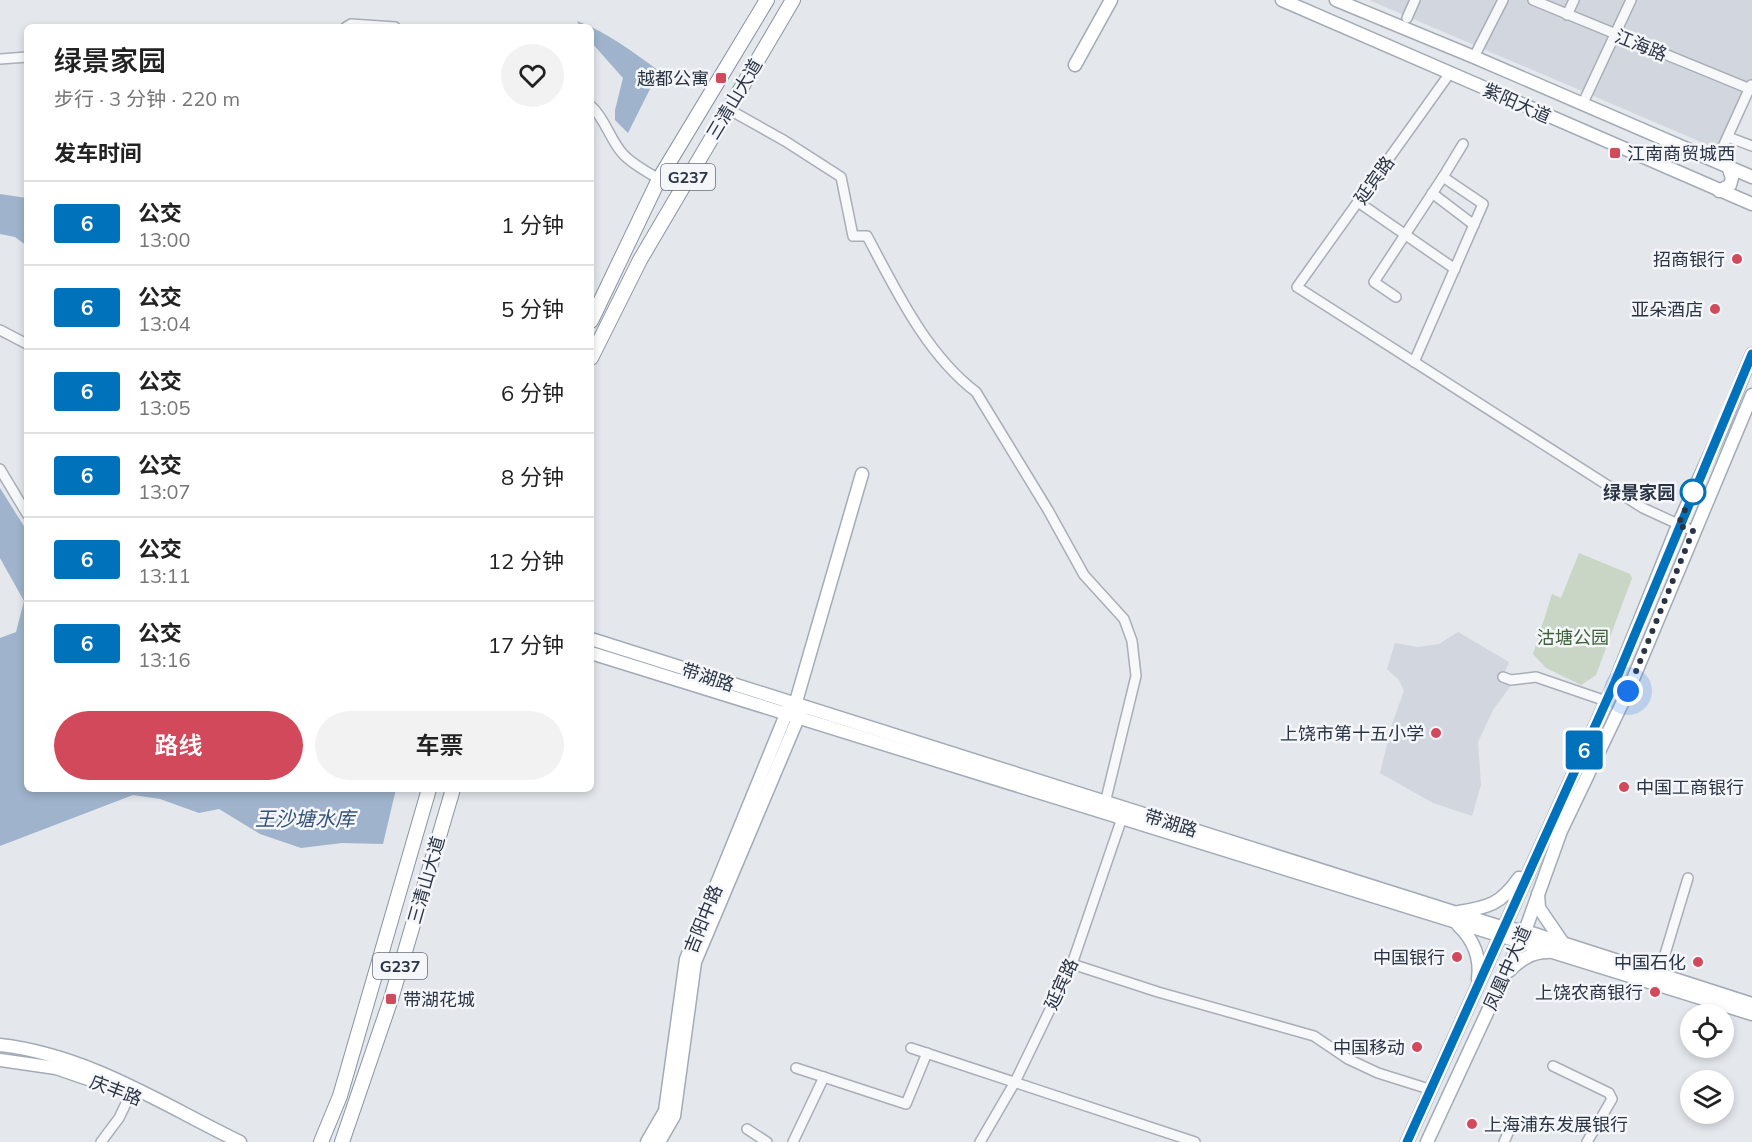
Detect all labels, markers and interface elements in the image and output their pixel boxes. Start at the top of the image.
street label: 江海路 [1612,24,1670,66]
text: 绿景家园 [54,43,166,78]
button: heart [501,44,564,107]
street label: 三清山大道 [701,55,767,143]
place label: 越都公寓 [637,67,709,90]
marker: 越都公寓 [714,71,728,85]
street label: 紫阳大道 [1479,78,1555,128]
text: 步行 · 3 分钟 · 220 m [54,86,240,111]
text: 发车时间 [54,139,142,167]
place label: 江南商贸城西 [1627,142,1735,165]
marker: 江南商贸城西 [1608,146,1622,160]
street label: 延宾路 [1349,151,1399,209]
road number: G237 [661,164,715,190]
text: 公交 [138,199,182,227]
text: 6 [81,210,93,236]
text: 1 分钟 [501,211,564,239]
text: 13:00 [138,227,191,252]
place label: 招商银行 [1653,248,1725,271]
marker: 招商银行 [1730,252,1744,266]
text: 公交 [138,283,182,311]
text: 6 [81,294,93,320]
text: 5 分钟 [501,295,564,323]
place label: 亚朵酒店 [1631,298,1703,321]
marker: 亚朵酒店 [1708,302,1722,316]
text: 13:04 [138,311,191,336]
text: 公交 [138,367,182,395]
text: 6 [81,378,93,404]
text: 6 分钟 [501,379,564,407]
text: 13:05 [138,395,191,420]
text: 公交 [138,451,182,479]
text: 6 [81,462,93,488]
text: 8 分钟 [501,463,564,491]
text: 13:07 [138,479,191,504]
marker: 绿景家园 [1680,479,1706,505]
place label: 绿景家园 [1603,481,1675,504]
text: 公交 [138,535,182,563]
text: 6 [81,546,93,572]
text: 12 分钟 [488,547,564,575]
text: 13:11 [138,563,191,588]
text: 公交 [138,619,182,647]
park label: 沽塘公园 [1537,626,1609,649]
text: 6 [81,630,93,656]
text: 17 分钟 [488,631,564,659]
text: 13:16 [138,647,191,672]
street label: 带湖路 [679,658,737,696]
your location [1613,676,1643,706]
button: 路线 [54,711,303,780]
button: 车票 [315,711,564,780]
place label: 上饶市第十五小学 [1280,722,1424,745]
marker: 上饶市第十五小学 [1429,726,1443,740]
line badge: 6 [1564,730,1604,770]
text: 6 [1578,737,1590,763]
place label: 中国工商银行 [1636,776,1744,799]
marker: 中国工商银行 [1617,780,1631,794]
street label: 带湖路 [1142,804,1200,842]
water label: 王沙塘水库 [255,806,358,831]
street label: 三清山大道 [403,834,449,926]
street label: 吉阳中路 [679,881,727,957]
street label: 凤凰中大道 [1478,922,1536,1014]
place label: 中国银行 [1373,946,1445,969]
marker: 中国银行 [1450,950,1464,964]
place label: 中国石化 [1614,951,1686,974]
road number: G237 [373,953,427,979]
street label: 延宾路 [1039,955,1083,1013]
marker: 中国石化 [1691,955,1705,969]
place label: 上饶农商银行 [1535,981,1643,1004]
marker: 上饶农商银行 [1648,985,1662,999]
place label: 带湖花城 [403,988,475,1011]
marker: 带湖花城 [384,992,398,1006]
map controls [1680,1004,1734,1124]
button: locate [1680,1004,1734,1058]
place label: 中国移动 [1333,1036,1405,1059]
marker: 中国移动 [1410,1040,1424,1054]
street label: 庆丰路 [87,1070,145,1110]
button: layers [1680,1070,1734,1124]
place label: 上海浦东发展银行 [1484,1113,1628,1136]
marker: 上海浦东发展银行 [1465,1117,1479,1131]

